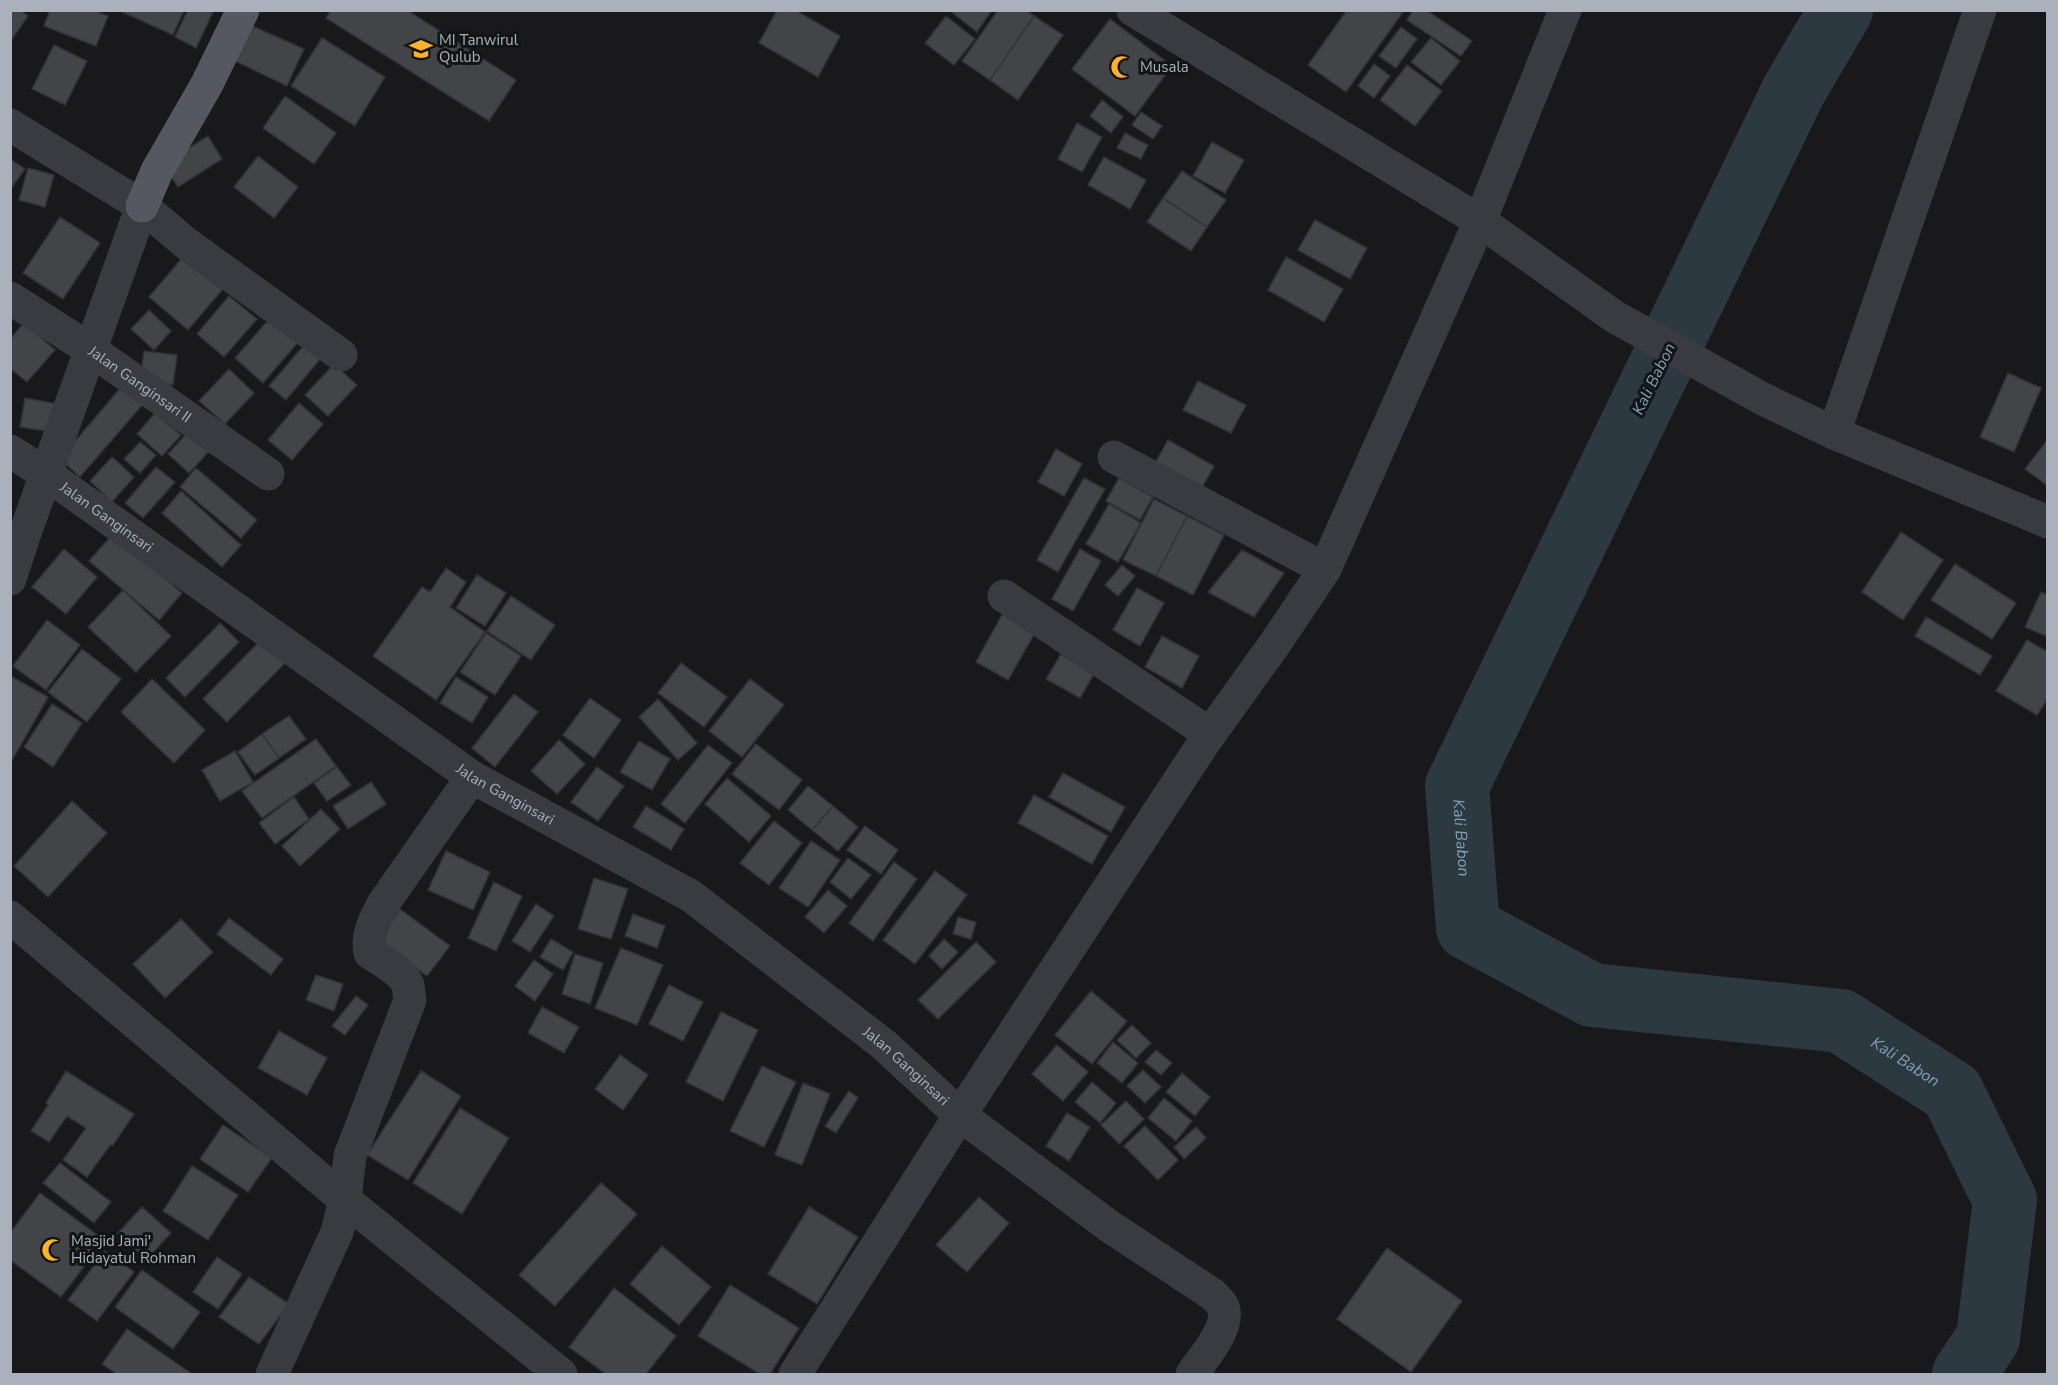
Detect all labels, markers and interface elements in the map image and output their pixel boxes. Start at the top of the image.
place label: MI Tanwirul Qulub [439,30,519,67]
school or university icon: MI Tanwirul Qulub [408,36,434,62]
mosque icon: Musala [1109,54,1135,80]
place label: Musala [1140,57,1189,77]
water label: Kali Babon [1627,339,1681,419]
street label: Jalan Ganginsari II [84,341,195,427]
street label: Jalan Ganginsari [55,476,157,557]
street label: Jalan Ganginsari [451,758,558,830]
water label: Kali Babon [1447,798,1475,877]
street label: Jalan Ganginsari [858,1021,954,1110]
water label: Kali Babon [1867,1032,1944,1092]
place label: Masjid Jami' Hidayatul Rohman [71,1231,196,1268]
mosque icon: Masjid Jami' Hidayatul Rohman [40,1237,66,1263]

